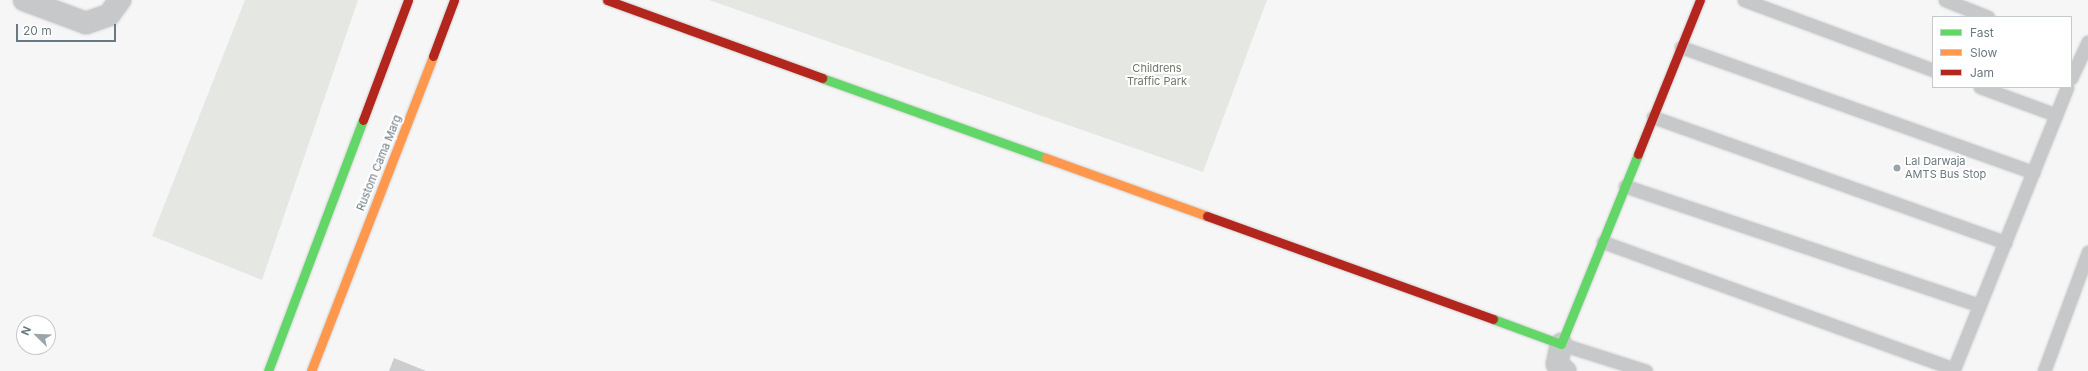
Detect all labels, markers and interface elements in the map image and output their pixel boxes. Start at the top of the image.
scale bar [18,16,118,42]
legend [1932,16,2072,88]
text: 20 m [23,23,52,38]
text: Fast [1970,25,1994,40]
text: Slow [1970,45,1997,60]
park label: Childrens Traffic Park [1127,62,1187,88]
text: Jam [1970,65,1994,80]
street label: Rustom Cama Marg [354,113,404,213]
place label: Lal Darwaja AMTS Bus Stop [1905,155,1986,181]
marker: Lal Darwaja AMTS Bus Stop [1892,163,1902,173]
north arrow [16,315,56,355]
text: N [18,324,34,337]

